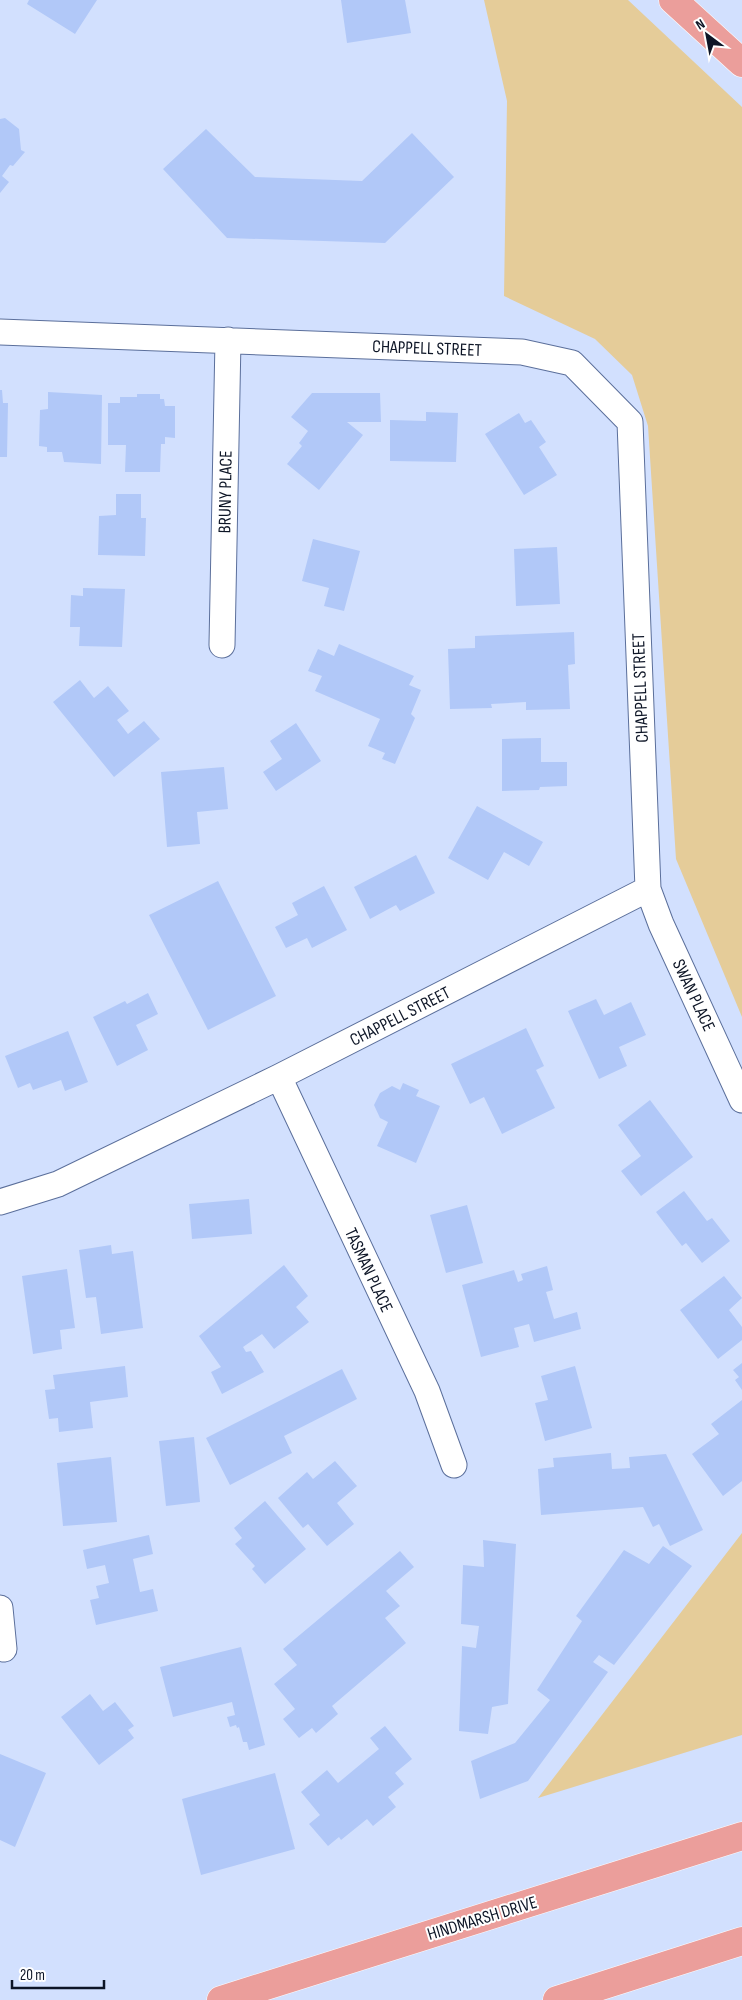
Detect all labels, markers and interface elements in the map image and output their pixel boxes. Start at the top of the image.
north arrow [682,10,732,60]
text: N [693,15,708,34]
street label: CHAPPELL STREET [372,336,482,361]
street label: BRUNY PLACE [214,450,237,534]
street label: CHAPPELL STREET [628,633,653,743]
street label: SWAN PLACE [668,956,719,1034]
street label: CHAPPELL STREET [347,982,454,1051]
street label: TASMAN PLACE [340,1225,397,1316]
street label: HINDMARSH DRIVE [425,1892,540,1945]
scale bar [12,1958,105,1990]
text: 20 m [20,1966,45,1985]

